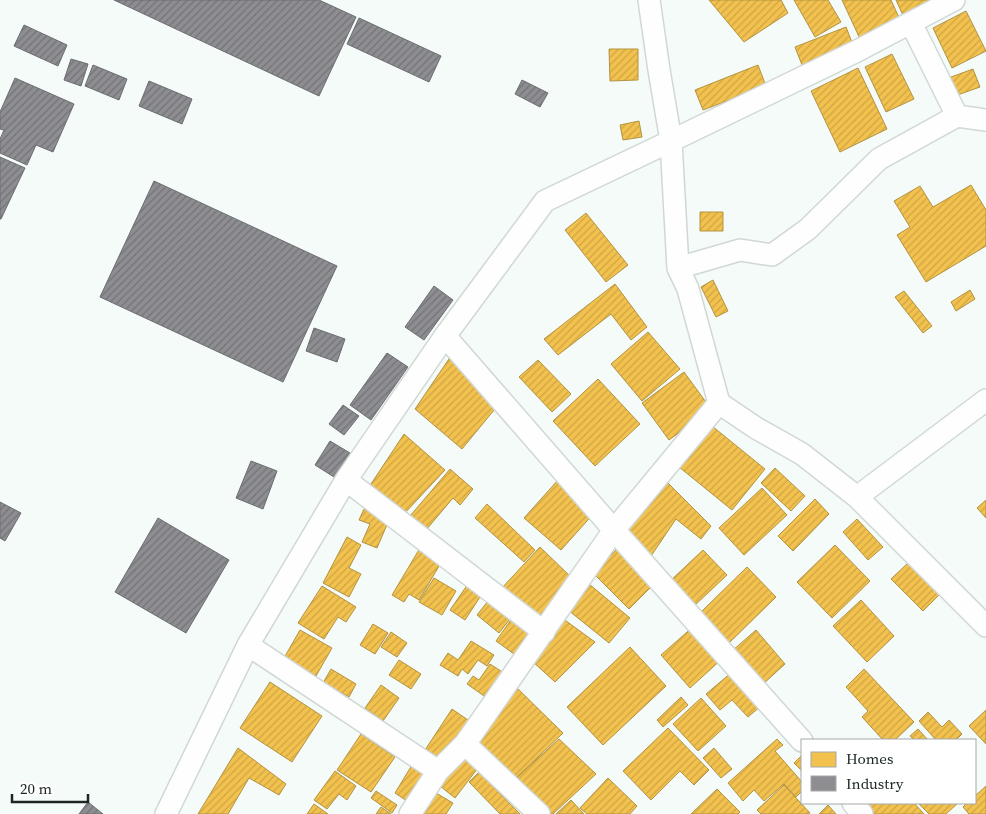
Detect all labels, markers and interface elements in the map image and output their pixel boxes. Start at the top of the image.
legend [801,739,976,804]
text: Homes [846,748,893,769]
scale bar [12,772,89,804]
text: Industry [846,773,904,794]
text: 20 m [20,778,52,799]

